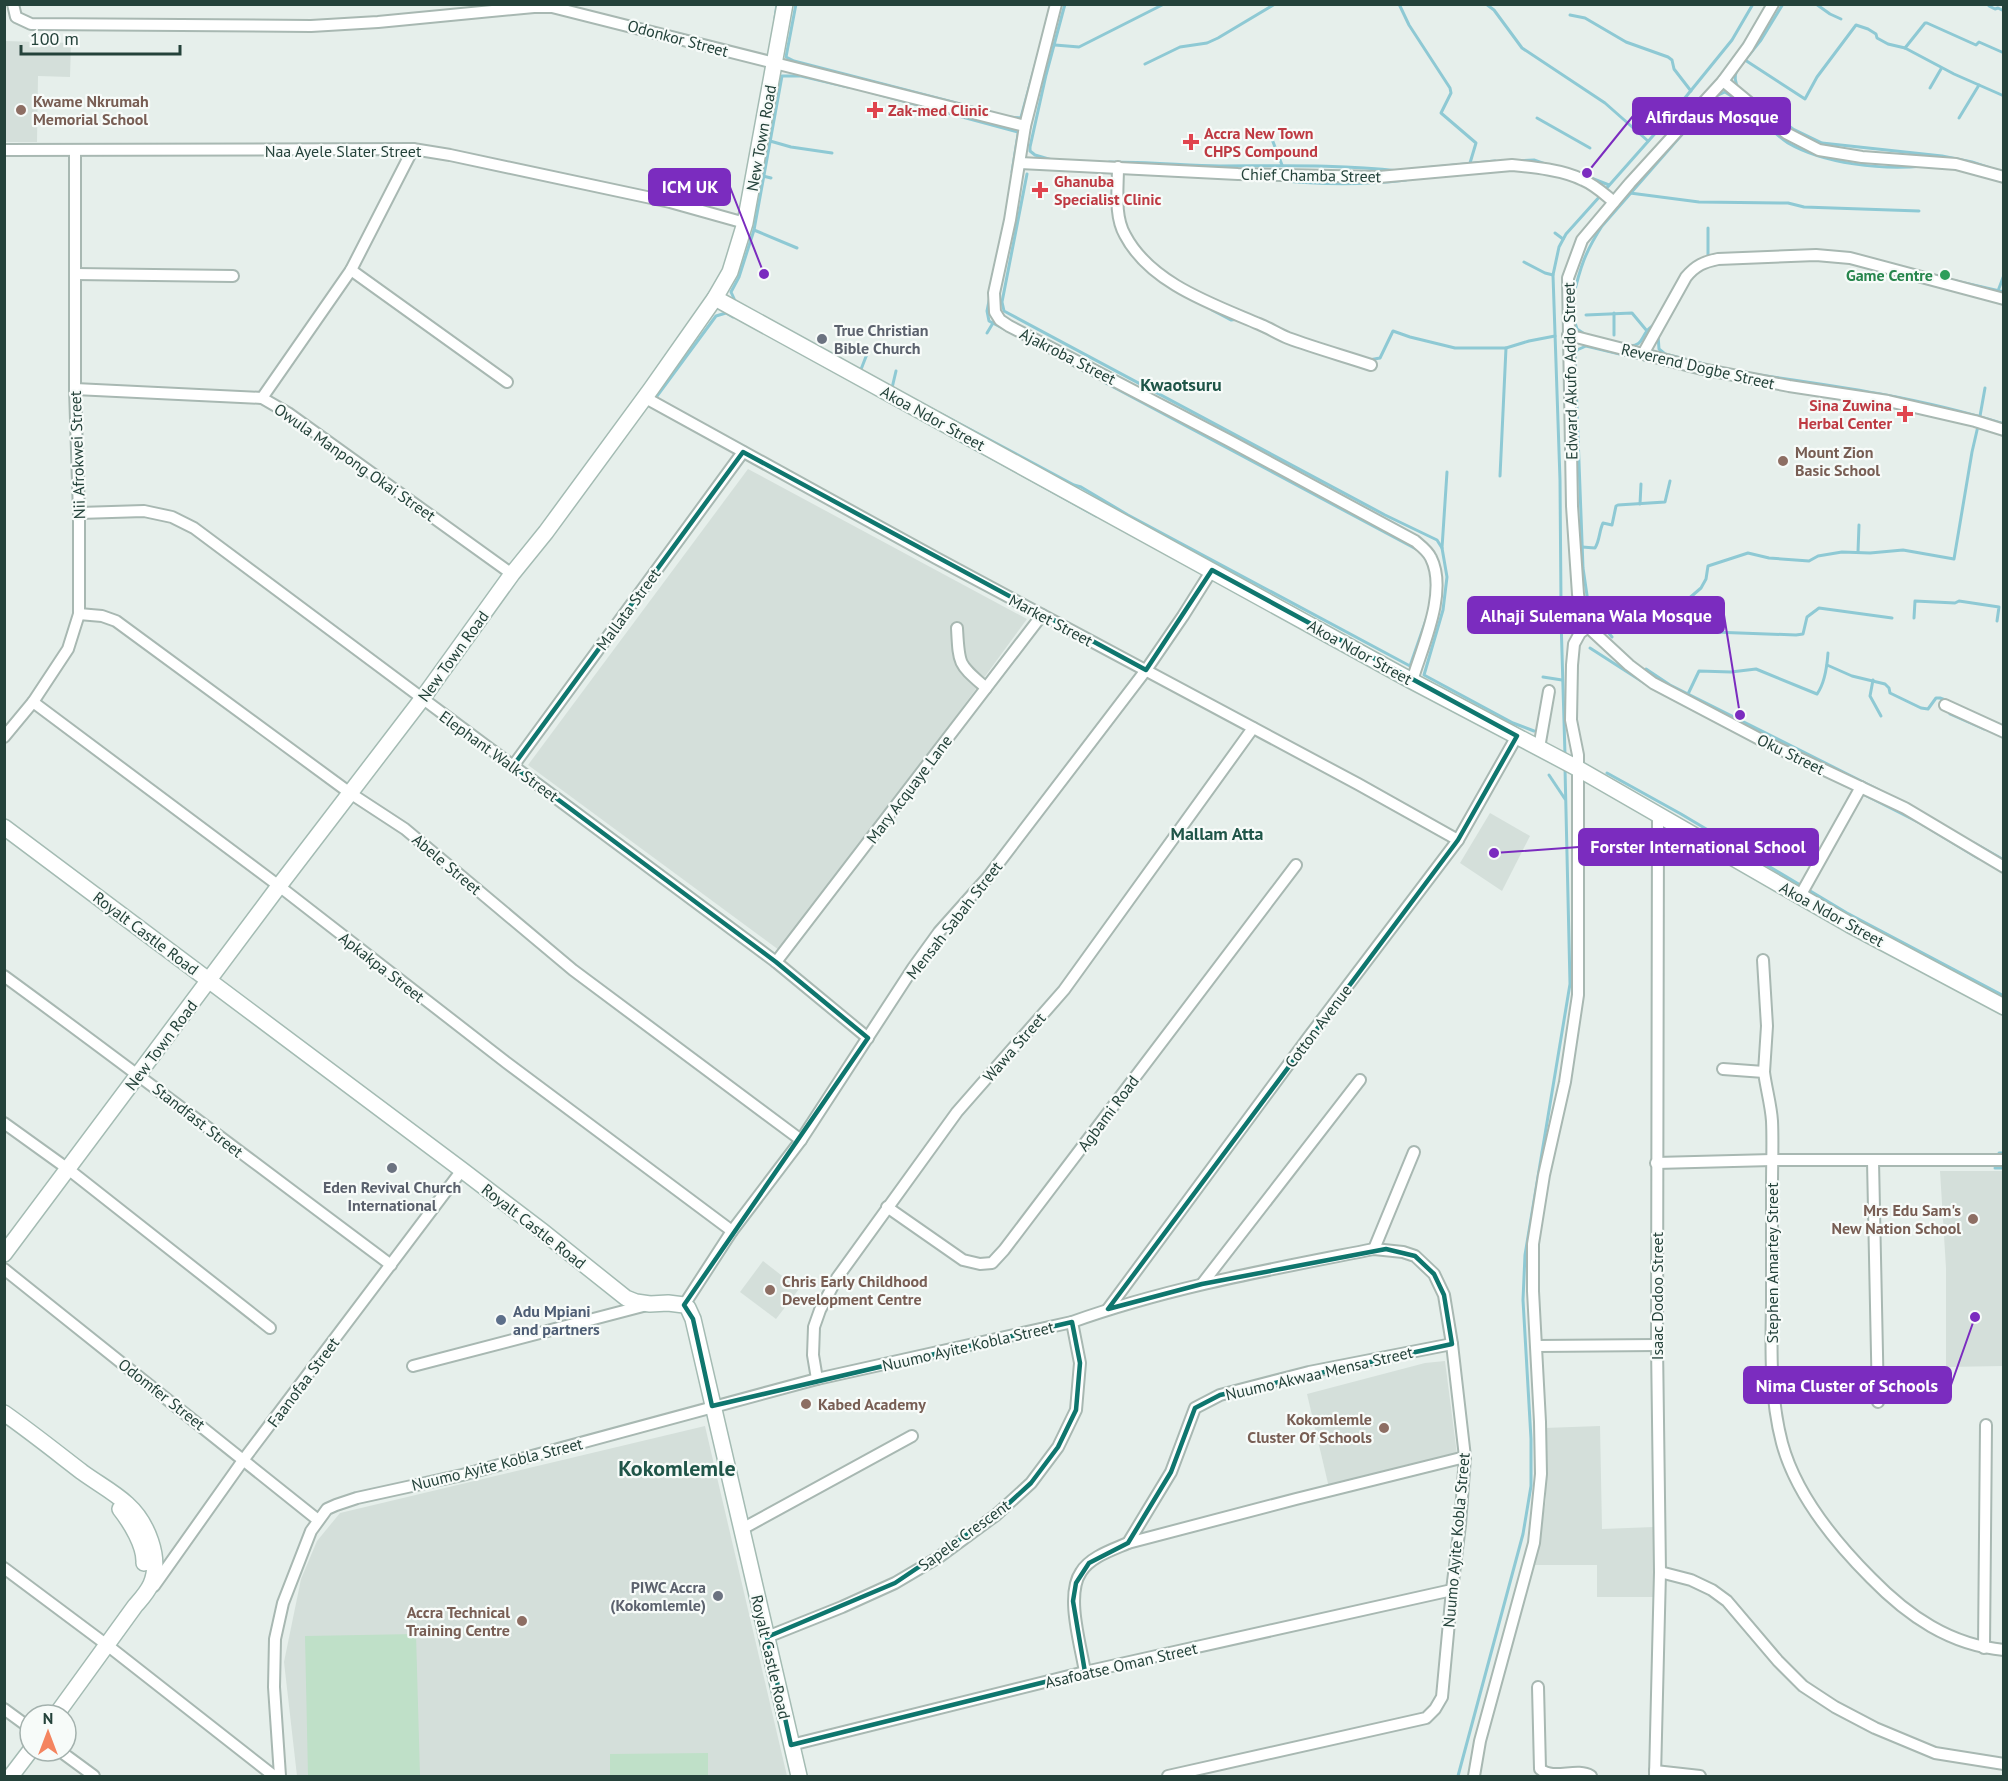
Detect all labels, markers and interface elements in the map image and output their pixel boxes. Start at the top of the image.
street label: Odonkor Street [625,15,731,61]
scale bar [21,18,180,56]
text: 100 m [30,27,79,50]
street label: New Town Road [742,83,780,193]
place label: Kwame Nkrumah Memorial School [33,91,149,129]
callout: Alfirdaus Mosque [1633,98,1790,134]
place label: Zak-med Clinic [888,100,989,120]
marker: Zak-med Clinic [866,101,884,119]
marker: Kwame Nkrumah Memorial School [14,103,28,117]
text: Alfirdaus Mosque [1645,105,1779,128]
place label: Accra New Town CHPS Compound [1204,123,1318,161]
marker: Accra New Town CHPS Compound [1182,133,1200,151]
street label: Naa Ayele Slater Street [265,141,422,161]
street label: Chief Chamba Street [1241,164,1382,186]
callout: ICM UK [649,169,730,205]
place label: Ghanuba Specialist Clinic [1054,171,1161,209]
text: ICM UK [662,175,718,198]
marker: Ghanuba Specialist Clinic [1031,181,1049,199]
place label: Game Centre [1846,265,1933,285]
marker: Game Centre [1938,268,1952,282]
street label: Edward Akufo Addo Street [1558,281,1582,460]
place label: True Christian Bible Church [834,320,928,358]
street label: Ajakroba Street [1017,323,1120,389]
marker: True Christian Bible Church [815,332,829,346]
street label: Reverend Dogbe Street [1619,339,1777,394]
district label: Kwaotsuru [1140,373,1222,396]
street label: Akoa Ndor Street [877,381,989,455]
street label: Nii Afrokwei Street [65,390,89,520]
place label: Sina Zuwina Herbal Center [1798,395,1892,433]
street label: Owula Manpong Okai Street [270,399,440,526]
marker: Sina Zuwina Herbal Center [1896,405,1914,423]
place label: Mount Zion Basic School [1795,442,1880,480]
marker: Mount Zion Basic School [1776,454,1790,468]
street label: Mallata Street [592,564,665,654]
street label: Market Street [1006,590,1097,651]
callout: Alhaji Sulemana Wala Mosque [1468,597,1724,633]
text: Alhaji Sulemana Wala Mosque [1480,604,1712,627]
street label: New Town Road [413,607,493,705]
street label: Akoa Ndor Street [1304,615,1416,689]
street label: Elephant Walk Street [436,706,563,806]
street label: Oku Street [1754,729,1828,779]
street label: Mary Acquaye Lane [862,731,956,847]
district label: Mallam Atta [1171,822,1264,845]
street label: Abele Street [408,829,486,899]
callout: Forster International School [1579,829,1818,865]
text: Forster International School [1590,835,1806,858]
street label: Mensah Sabah Street [902,857,1007,983]
street label: Akoa Ndor Street [1776,877,1888,951]
street label: Royalt Castle Road [89,887,203,979]
street label: Apkakpa Street [335,927,429,1007]
street label: Cotton Avenue [1280,980,1356,1072]
street label: New Town Road [121,996,201,1094]
street label: Wawa Street [978,1008,1050,1086]
street label: Agbami Road [1073,1071,1143,1155]
street label: Standfast Street [149,1078,248,1162]
marker: Eden Revival Church International [385,1161,399,1175]
place label: Eden Revival Church International [323,1177,461,1215]
street label: Royalt Castle Road [478,1179,590,1273]
street label: Stephen Amartey Street [1762,1182,1782,1344]
place label: Mrs Edu Sam's New Nation School [1832,1200,1961,1238]
marker: Mrs Edu Sam's New Nation School [1966,1212,1980,1226]
street label: Isaac Dodoo Street [1647,1231,1667,1360]
place label: Chris Early Childhood Development Centre [782,1271,928,1309]
marker: Chris Early Childhood Development Centre [763,1283,777,1297]
place label: Adu Mpiani and partners [513,1301,600,1339]
marker: Adu Mpiani and partners [494,1313,508,1327]
street label: Nuumo Ayite Kobla Street [880,1316,1056,1375]
street label: Faanofaa Street [263,1333,344,1431]
street label: Nuumo Akwaa Mensa Street [1223,1342,1415,1404]
street label: Odomfer Street [115,1354,210,1434]
callout: Nima Cluster of Schools [1744,1367,1951,1403]
text: Nima Cluster of Schools [1756,1374,1939,1397]
place label: Kabed Academy [818,1394,926,1414]
marker: Kabed Academy [799,1397,813,1411]
place label: Kokomlemle Cluster Of Schools [1247,1409,1372,1447]
marker: Kokomlemle Cluster Of Schools [1377,1421,1391,1435]
street label: Nuumo Ayite Kobla Street [409,1433,585,1495]
street label: Nuumo Ayite Kobla Street [1438,1451,1474,1628]
district label: Kokomlemle [618,1454,736,1482]
street label: Sapele Crescent [914,1495,1014,1575]
place label: PIWC Accra (Kokomlemle) [610,1577,706,1615]
marker: PIWC Accra (Kokomlemle) [711,1589,725,1603]
street label: Royalt Castle Road [747,1593,795,1721]
place label: Accra Technical Training Centre [406,1602,510,1640]
marker: Accra Technical Training Centre [515,1614,529,1628]
street label: Asafoatse Oman Street [1043,1638,1200,1692]
north arrow [18,1703,78,1763]
text: N [43,1708,53,1728]

